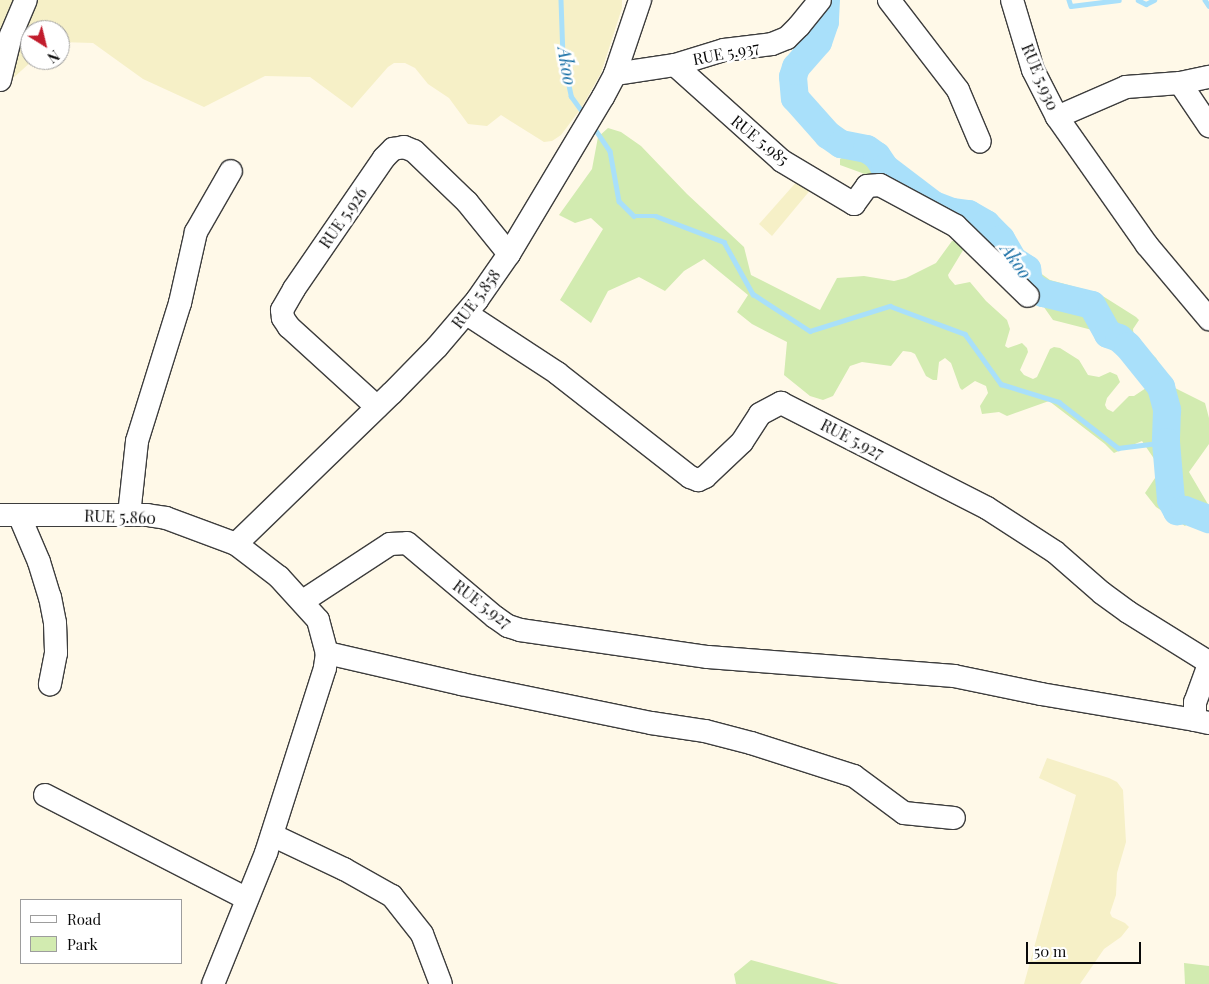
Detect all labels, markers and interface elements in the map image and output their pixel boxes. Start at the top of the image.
north arrow [20,20,70,70]
street label: RUE 5.937 [691,37,761,69]
street label: RUE 5.930 [1017,41,1063,113]
water label: Akoo [553,45,581,87]
text: N [44,46,63,67]
street label: RUE 5.985 [727,111,793,169]
street label: RUE 5.926 [315,184,371,252]
water label: Akoo [996,239,1036,283]
street label: RUE 5.858 [448,266,504,332]
street label: RUE 5.927 [817,415,887,463]
street label: RUE 5.860 [84,506,156,528]
street label: RUE 5.927 [449,576,515,632]
legend [20,899,182,964]
text: Road [67,909,101,929]
scale bar [1029,932,1144,964]
text: Park [67,934,98,954]
text: 50 m [1034,941,1066,961]

